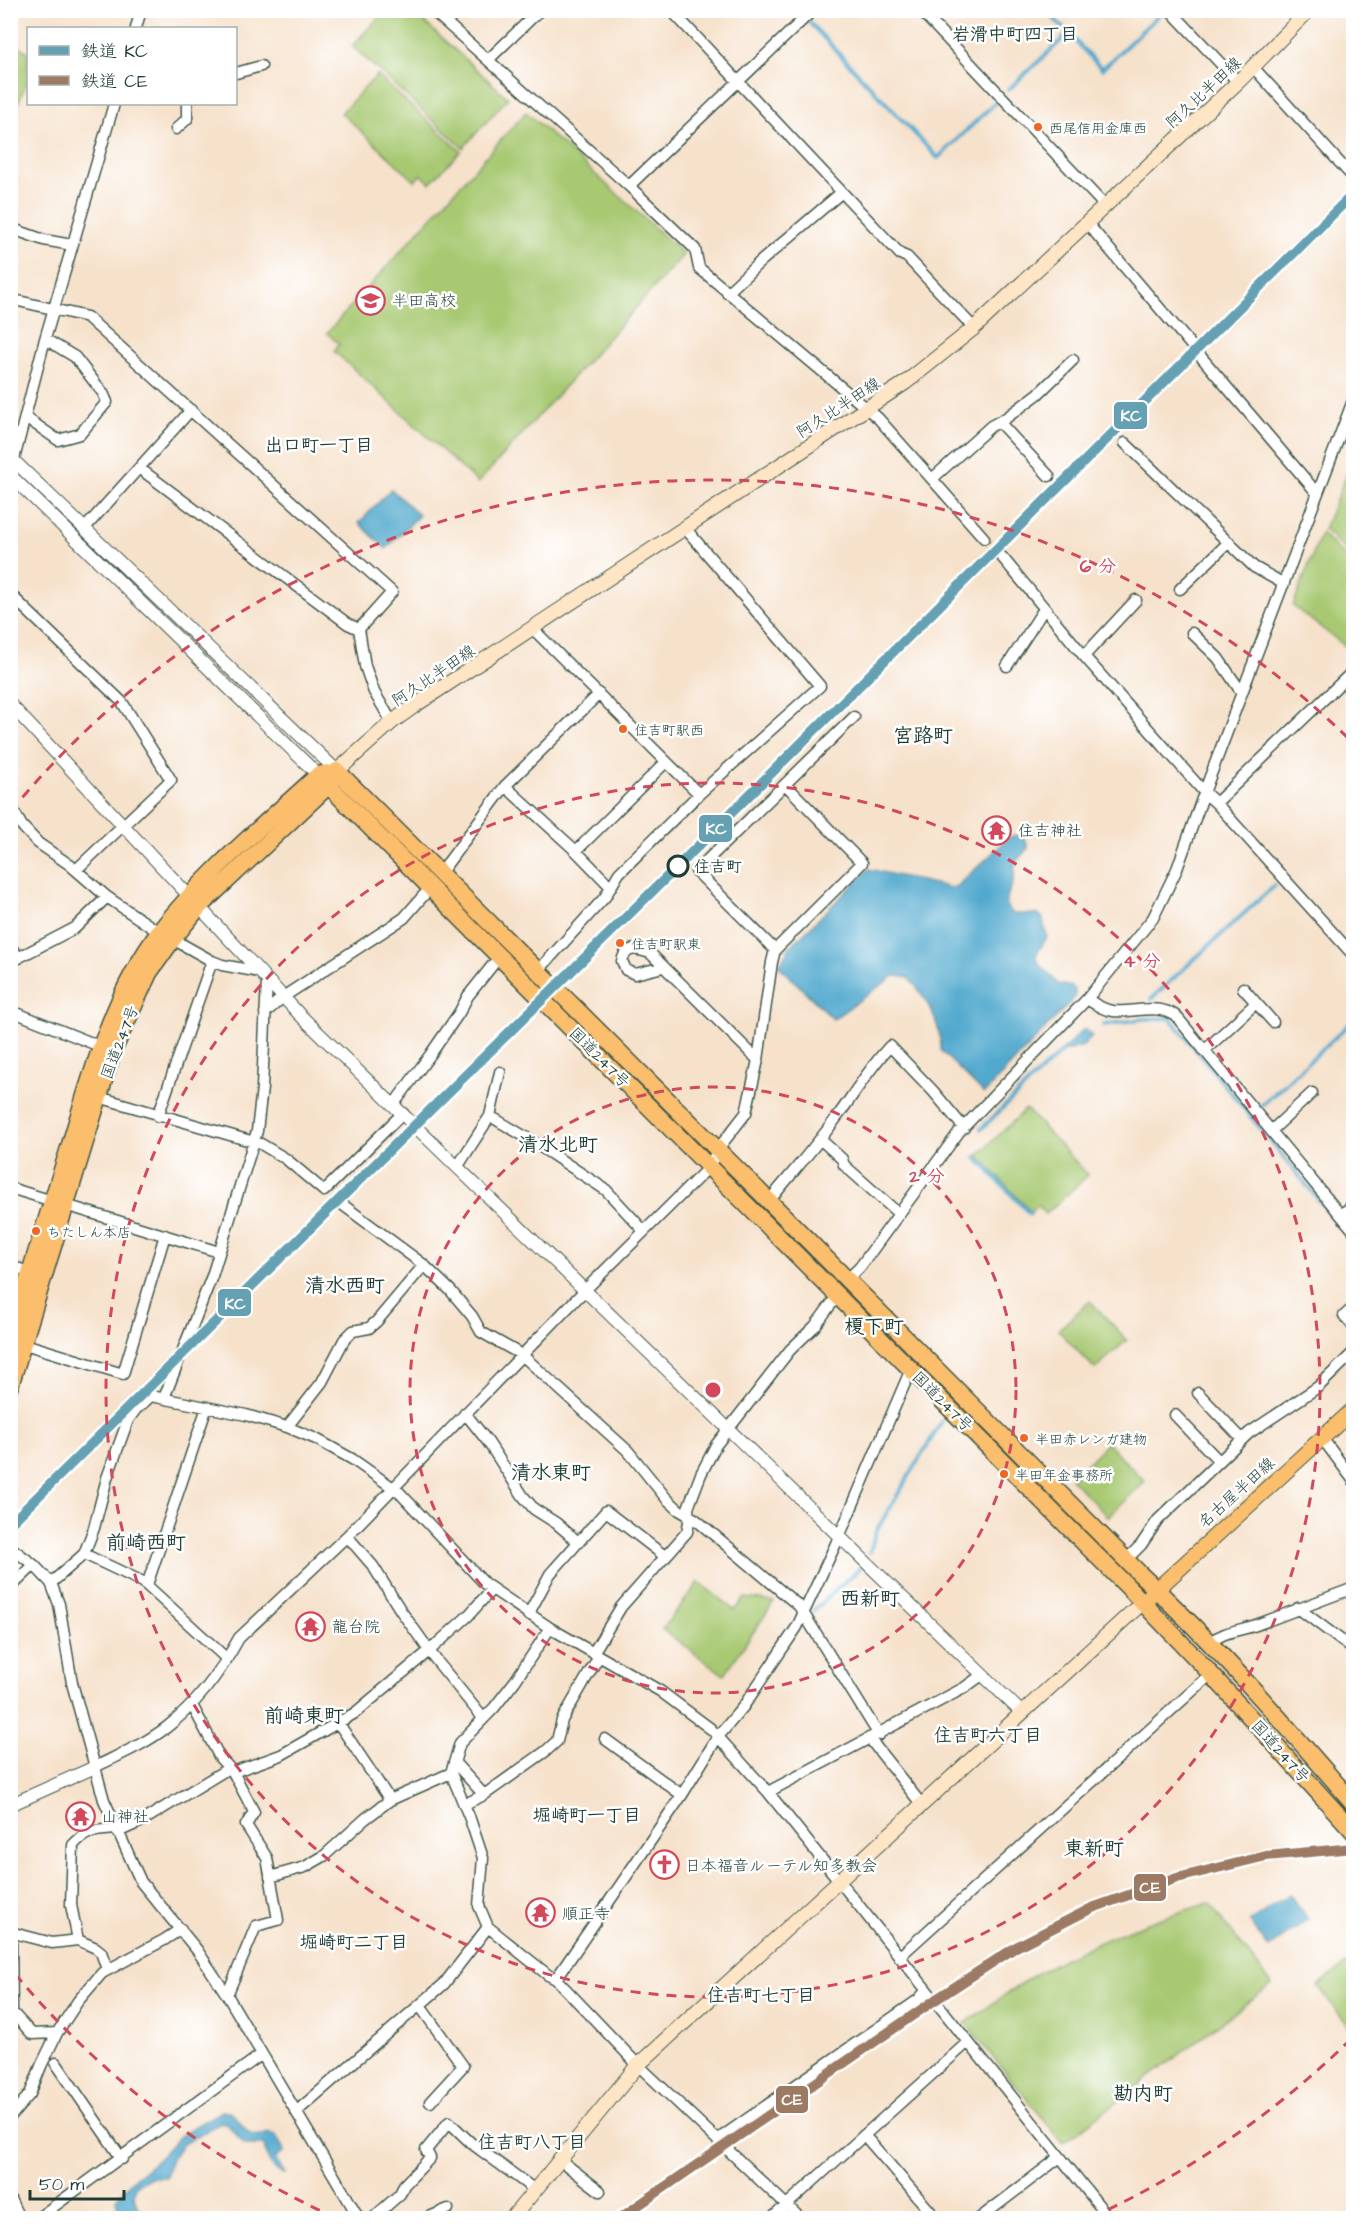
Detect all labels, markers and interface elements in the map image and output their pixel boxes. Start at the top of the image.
district label: 岩滑中町四丁目 [952,22,1078,47]
legend [27,27,237,105]
text: 鉄道 KC [81,39,148,64]
street label: 阿久比半田線 [1161,52,1246,134]
text: 鉄道 CE [81,69,148,94]
place label: 西尾信用金庫西 [1049,119,1147,139]
marker: 西尾信用金庫西 [1032,121,1044,133]
school or university icon: 半田高校 [355,284,387,316]
place label: 半田高校 [392,290,456,312]
street label: 阿久比半田線 [792,372,885,443]
line badge: KC [1113,401,1148,430]
text: KC [1120,405,1142,427]
district label: 出口町一丁目 [265,433,373,458]
text: 6 分 [1080,554,1116,579]
street label: 阿久比半田線 [388,640,480,712]
place label: 住吉町駅西 [634,721,704,741]
district label: 宮路町 [893,722,953,750]
marker: 住吉町駅西 [617,723,629,735]
line badge: KC [698,814,733,843]
temple icon: 住吉神社 [981,814,1013,846]
text: KC [705,818,727,840]
place label: 住吉神社 [1018,820,1082,842]
marker: 住吉町 [667,855,689,877]
place label: 住吉町 [694,856,742,878]
place label: 住吉町駅東 [631,935,701,955]
marker: 住吉町駅東 [614,937,626,949]
text: 4 分 [1123,949,1161,974]
street label: 国道247号 [96,1002,144,1083]
street label: 国道247号 [564,1022,635,1093]
district label: 清水北町 [518,1131,598,1159]
text: 2 分 [908,1164,945,1189]
place label: ちたしん本店 [47,1223,131,1243]
marker: ちたしん本店 [30,1225,42,1237]
district label: 清水西町 [305,1272,385,1300]
line badge: KC [217,1288,252,1317]
text: KC [224,1293,246,1315]
district label: 榎下町 [844,1313,904,1341]
street label: 国道247号 [907,1366,978,1437]
centre of rings [703,1380,723,1400]
place label: 半田赤レンガ建物 [1035,1430,1147,1450]
marker: 半田赤レンガ建物 [1018,1432,1030,1444]
street label: 名古屋半田線 [1194,1452,1280,1533]
district label: 清水東町 [511,1459,591,1487]
place label: 半田年金事務所 [1015,1466,1113,1486]
marker: 半田年金事務所 [998,1468,1010,1480]
district label: 前崎西町 [106,1529,186,1557]
district label: 西新町 [840,1585,900,1613]
temple icon: 龍台院 [295,1610,327,1642]
place label: 龍台院 [332,1616,380,1638]
district label: 前崎東町 [264,1702,344,1730]
street label: 国道247号 [1246,1715,1314,1788]
district label: 住吉町六丁目 [934,1723,1042,1748]
temple icon: 山神社 [64,1800,96,1832]
district label: 堀崎町一丁目 [533,1803,641,1828]
place label: 山神社 [101,1806,149,1828]
district label: 東新町 [1064,1835,1124,1863]
church icon: 日本福音ルーテル知多教会 [648,1849,680,1881]
place label: 日本福音ルーテル知多教会 [685,1855,877,1877]
line badge: CE [1133,1873,1167,1902]
text: CE [1140,1877,1161,1899]
temple icon: 順正寺 [525,1897,557,1929]
place label: 順正寺 [562,1903,610,1925]
district label: 堀崎町二丁目 [300,1930,408,1955]
district label: 住吉町七丁目 [707,1983,815,2008]
district label: 勘内町 [1113,2080,1173,2108]
line badge: CE [775,2085,809,2114]
text: CE [782,2089,803,2111]
district label: 住吉町八丁目 [478,2130,586,2155]
scale bar [30,2163,124,2201]
text: 50 m [39,2172,84,2197]

